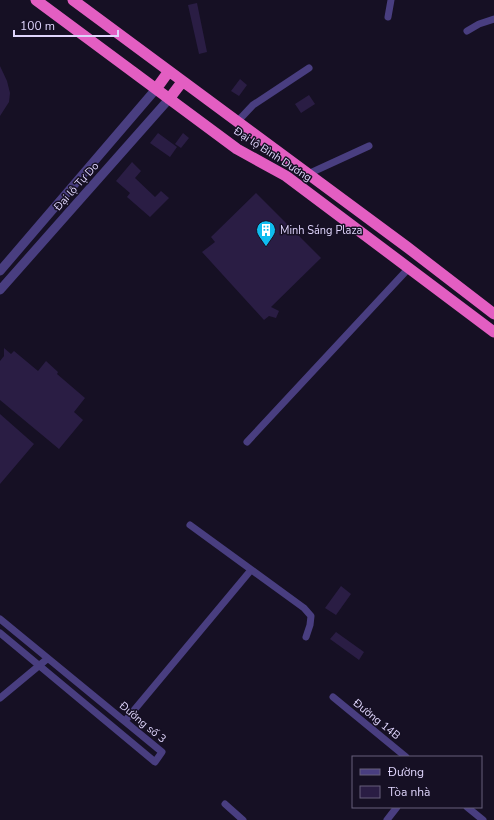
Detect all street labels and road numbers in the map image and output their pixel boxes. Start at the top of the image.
street label: Đại lộ Bình Dương [230,123,315,185]
street label: Đại lộ Tự Do [50,159,102,215]
street label: Đường 14B [349,695,403,743]
street label: Đường số 3 [115,698,169,746]

